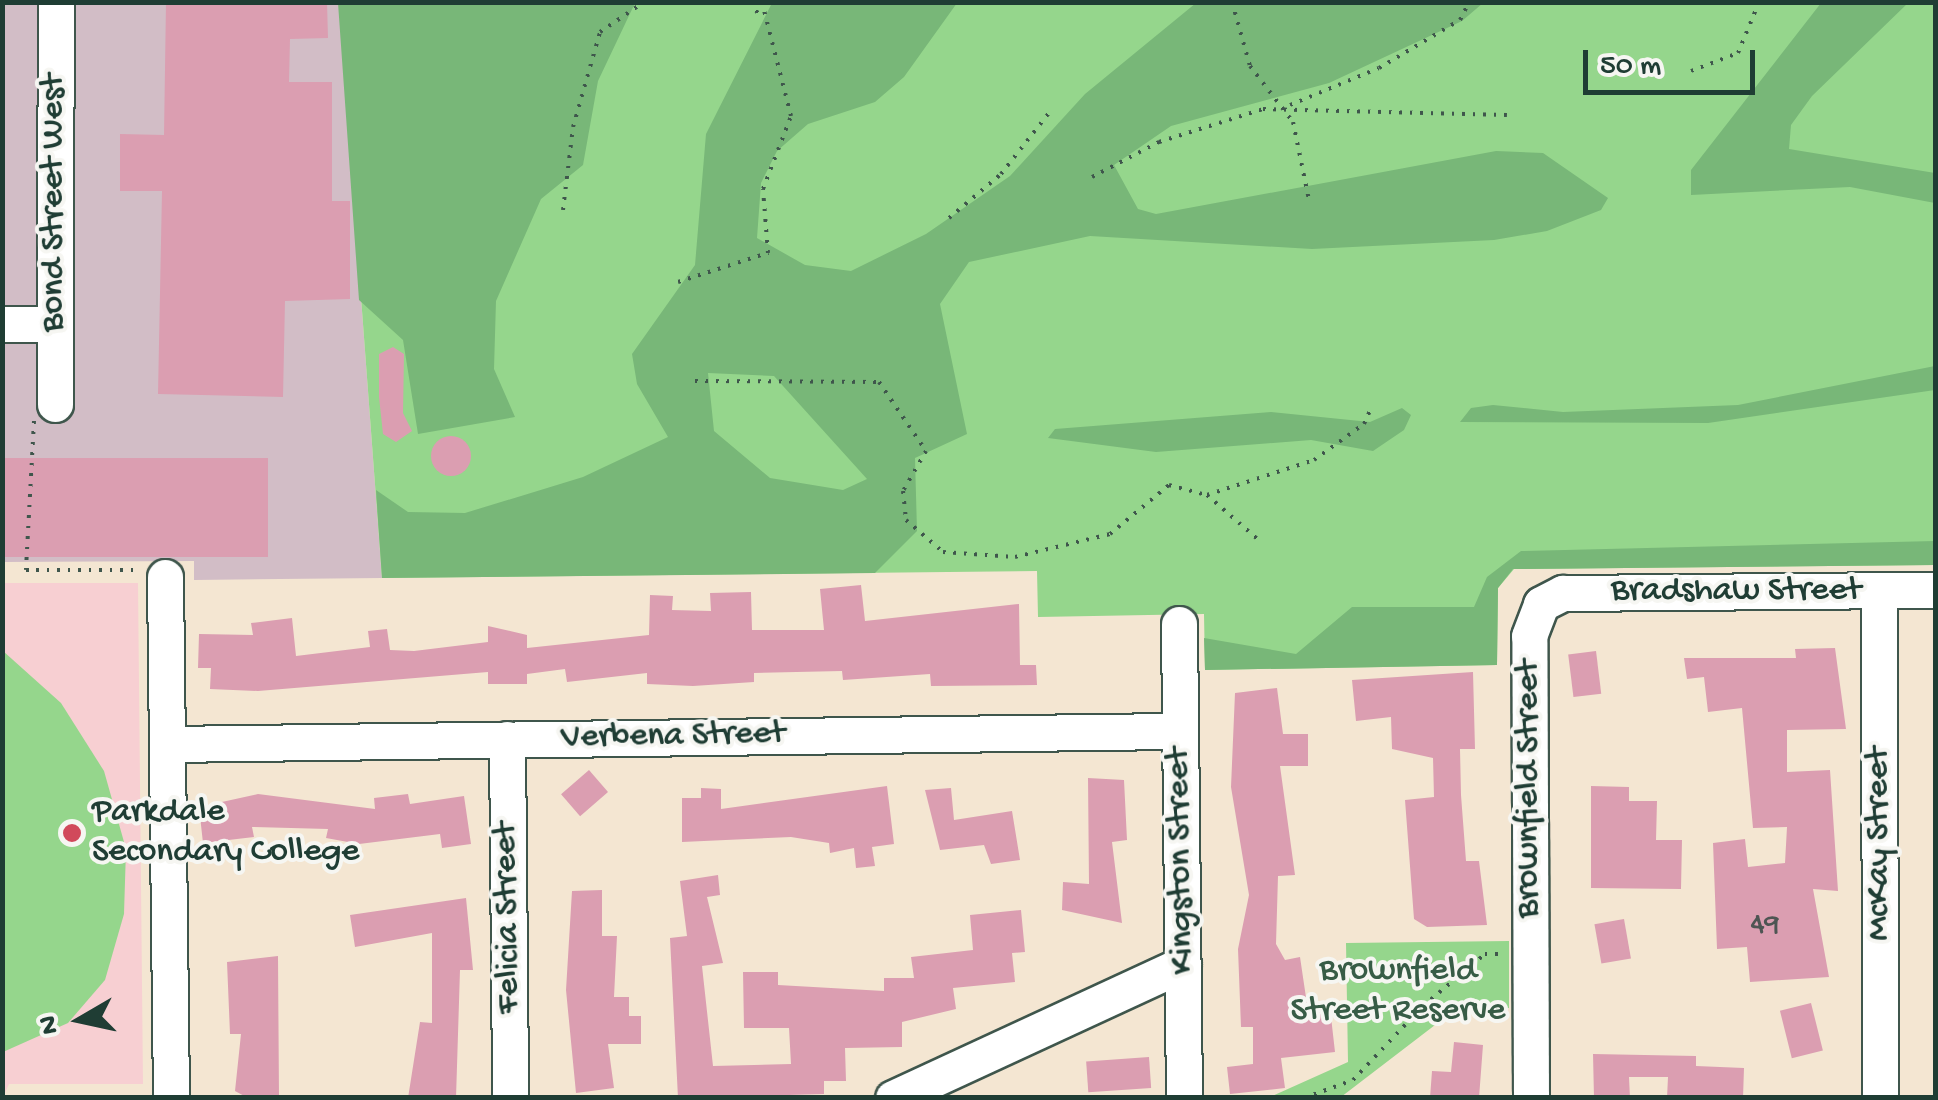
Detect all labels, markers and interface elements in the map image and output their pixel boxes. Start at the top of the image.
scale bar [1588,30,1760,92]
text: 50 m [1600,50,1661,85]
street label: Bond Street West [34,74,76,332]
street label: Bradshaw Street [1611,571,1861,613]
street label: Brownfield Street [1509,660,1551,918]
street label: Verbena Street [561,714,785,760]
street label: Kingston Street [1159,747,1205,975]
street label: McKay Street [1859,747,1901,941]
place label: Parkdale Secondary College [92,792,359,874]
marker: Parkdale Secondary College [61,822,83,844]
street label: Felicia Street [486,822,532,1014]
house number: 49 [1750,908,1780,944]
park label: Brownfield Street Reserve [1291,951,1505,1033]
north arrow [30,970,130,1070]
text: N [32,1013,68,1036]

